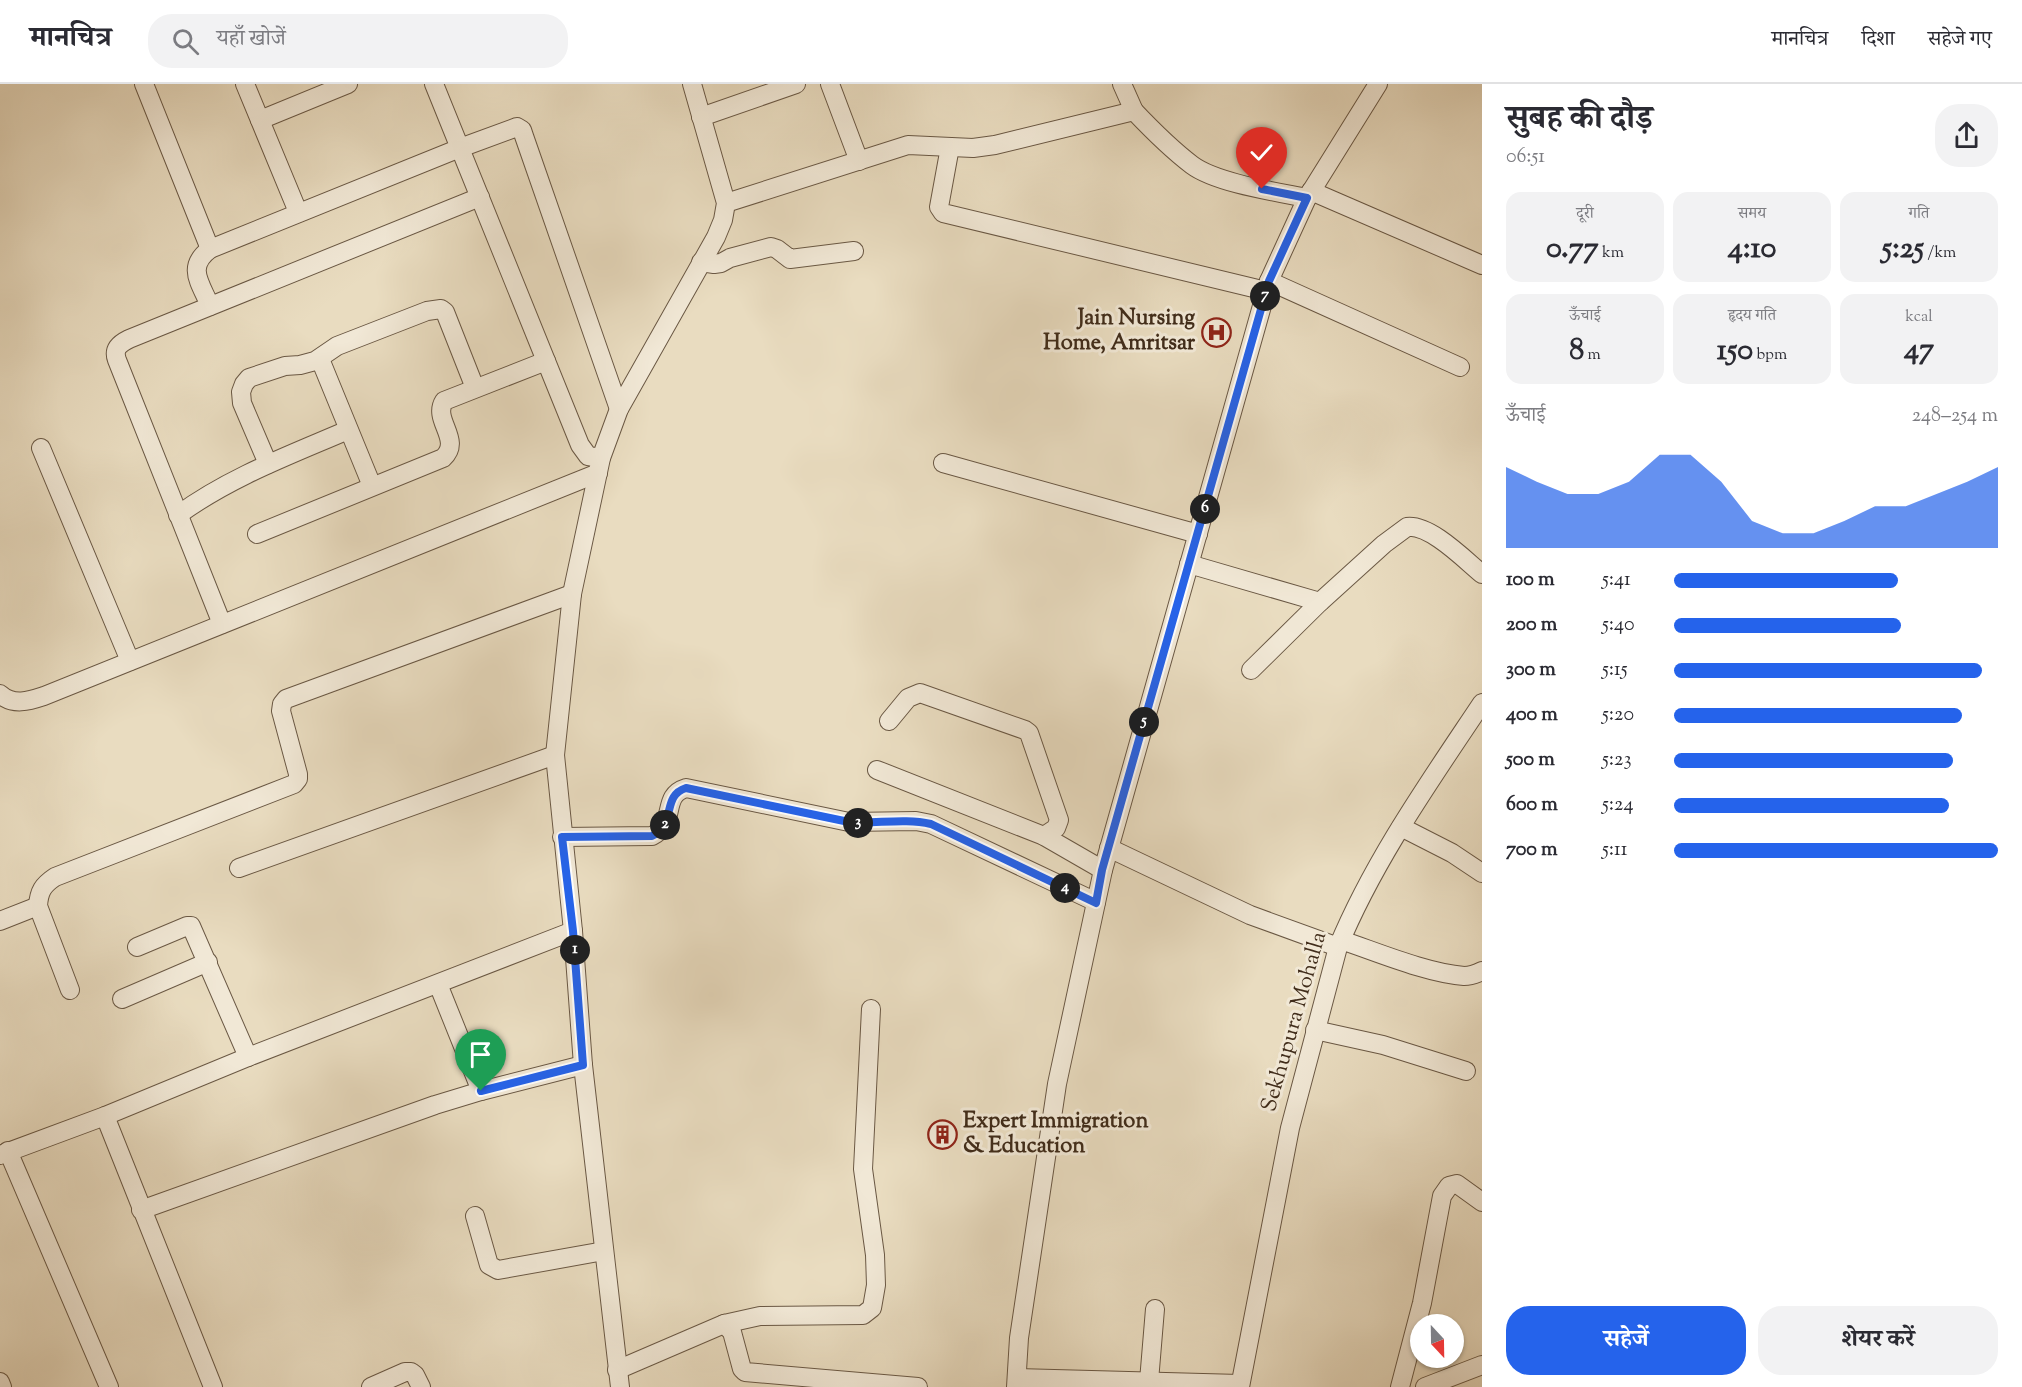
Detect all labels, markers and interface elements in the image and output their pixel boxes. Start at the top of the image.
search box [148,14,568,68]
text: मानचित्र [30,19,112,59]
text: यहाँ खोजें [217,24,286,56]
icon: search [169,25,202,58]
text: मानचित्र [1771,25,1828,55]
text: दिशा [1861,25,1895,55]
text: सहेजे गए [1928,25,1992,55]
text: सुबह की दौड़ [1506,96,1653,144]
button: share [1935,104,1998,167]
pin [1236,127,1287,189]
icon: check [1245,136,1278,169]
text: 06:51 [1506,143,1545,172]
text: दूरी [1576,203,1594,226]
text: समय [1738,203,1766,226]
text: गति [1909,203,1929,226]
text: 0.77 [1546,228,1599,271]
text: 4:10 [1728,228,1776,271]
text: 5:25 [1882,228,1924,271]
text: km [1599,242,1624,265]
text: /km [1924,242,1956,265]
pin: 7 [1250,281,1280,311]
text: 7 [1261,284,1269,307]
place label: Jain Nursing Home, Amritsar [1043,303,1196,360]
text: ऊँचाई [1569,305,1601,328]
text: हृदय गति [1728,305,1776,328]
text: kcal [1905,306,1933,329]
hospital icon: Jain Nursing Home, Amritsar [1200,316,1232,348]
text: 47 [1904,329,1934,372]
text: 8 [1569,330,1584,373]
text: 150 [1717,330,1753,373]
text: m [1584,344,1601,367]
text: bpm [1753,344,1787,367]
text: ऊँचाई [1506,402,1545,431]
text: 248–254 m [1912,402,1998,431]
pin: 6 [1190,494,1220,524]
text: 6 [1201,497,1209,520]
text: 100 m [1506,566,1555,595]
text: 5:41 [1602,566,1631,595]
text: 200 m [1506,611,1557,640]
text: 5:40 [1602,611,1635,640]
text: 300 m [1506,656,1556,685]
text: 5:15 [1602,656,1628,685]
text: 400 m [1506,701,1558,730]
text: 5:20 [1602,701,1634,730]
pin: 5 [1129,707,1159,737]
text: 5 [1141,710,1147,733]
text: 500 m [1506,746,1555,775]
text: 5:23 [1602,746,1631,775]
text: 600 m [1506,791,1558,820]
text: 5:24 [1602,791,1633,820]
pin: 3 [843,808,873,838]
pin: 2 [650,810,680,840]
text: 3 [855,811,861,834]
text: 2 [661,813,669,836]
text: 700 m [1506,836,1558,865]
text: 5:11 [1602,836,1628,865]
pin: 4 [1050,873,1080,903]
text: 4 [1061,876,1069,899]
street label: Sekhupura Mohalla [1254,928,1336,1116]
pin: 1 [560,935,590,965]
text: 1 [572,938,578,961]
pin [455,1029,506,1091]
icon: arrive [464,1038,497,1071]
place label: Expert Immigration & Education [963,1106,1148,1163]
building icon: Expert Immigration & Education [926,1119,958,1151]
button: सहेजें [1506,1306,1746,1375]
button: शेयर करें [1758,1306,1998,1375]
north arrow [1410,1314,1464,1368]
map controls [1410,1314,1464,1368]

